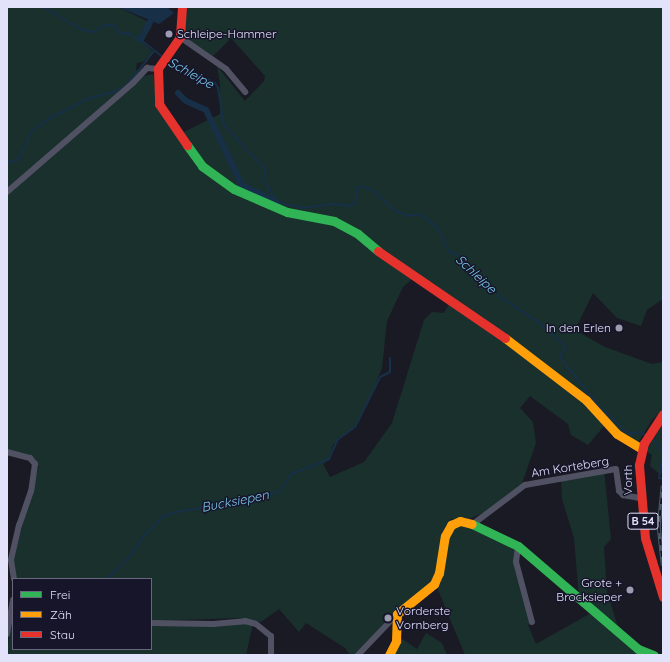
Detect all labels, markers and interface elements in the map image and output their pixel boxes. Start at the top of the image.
place label: Schleipe-Hammer [177,27,277,41]
marker: Schleipe-Hammer [164,29,174,39]
water label: Schleipe [166,54,216,92]
water label: Schleipe [453,251,499,297]
place label: In den Erlen [546,321,611,335]
marker: In den Erlen [614,323,624,333]
street label: Am Korteberg [530,454,610,480]
street label: Vorth [621,465,635,495]
water label: Bucksiepen [200,487,270,515]
road number: B 54 [627,512,659,530]
place label: Grote + Brocksieper [556,576,622,604]
legend [12,578,152,650]
marker: Grote + Brocksieper [625,585,635,595]
text: Frei [50,587,70,602]
place label: Vorderste Vornberg [396,604,450,632]
text: Zäh [50,607,72,622]
marker: Vorderste Vornberg [383,613,393,623]
text: Stau [50,627,75,642]

